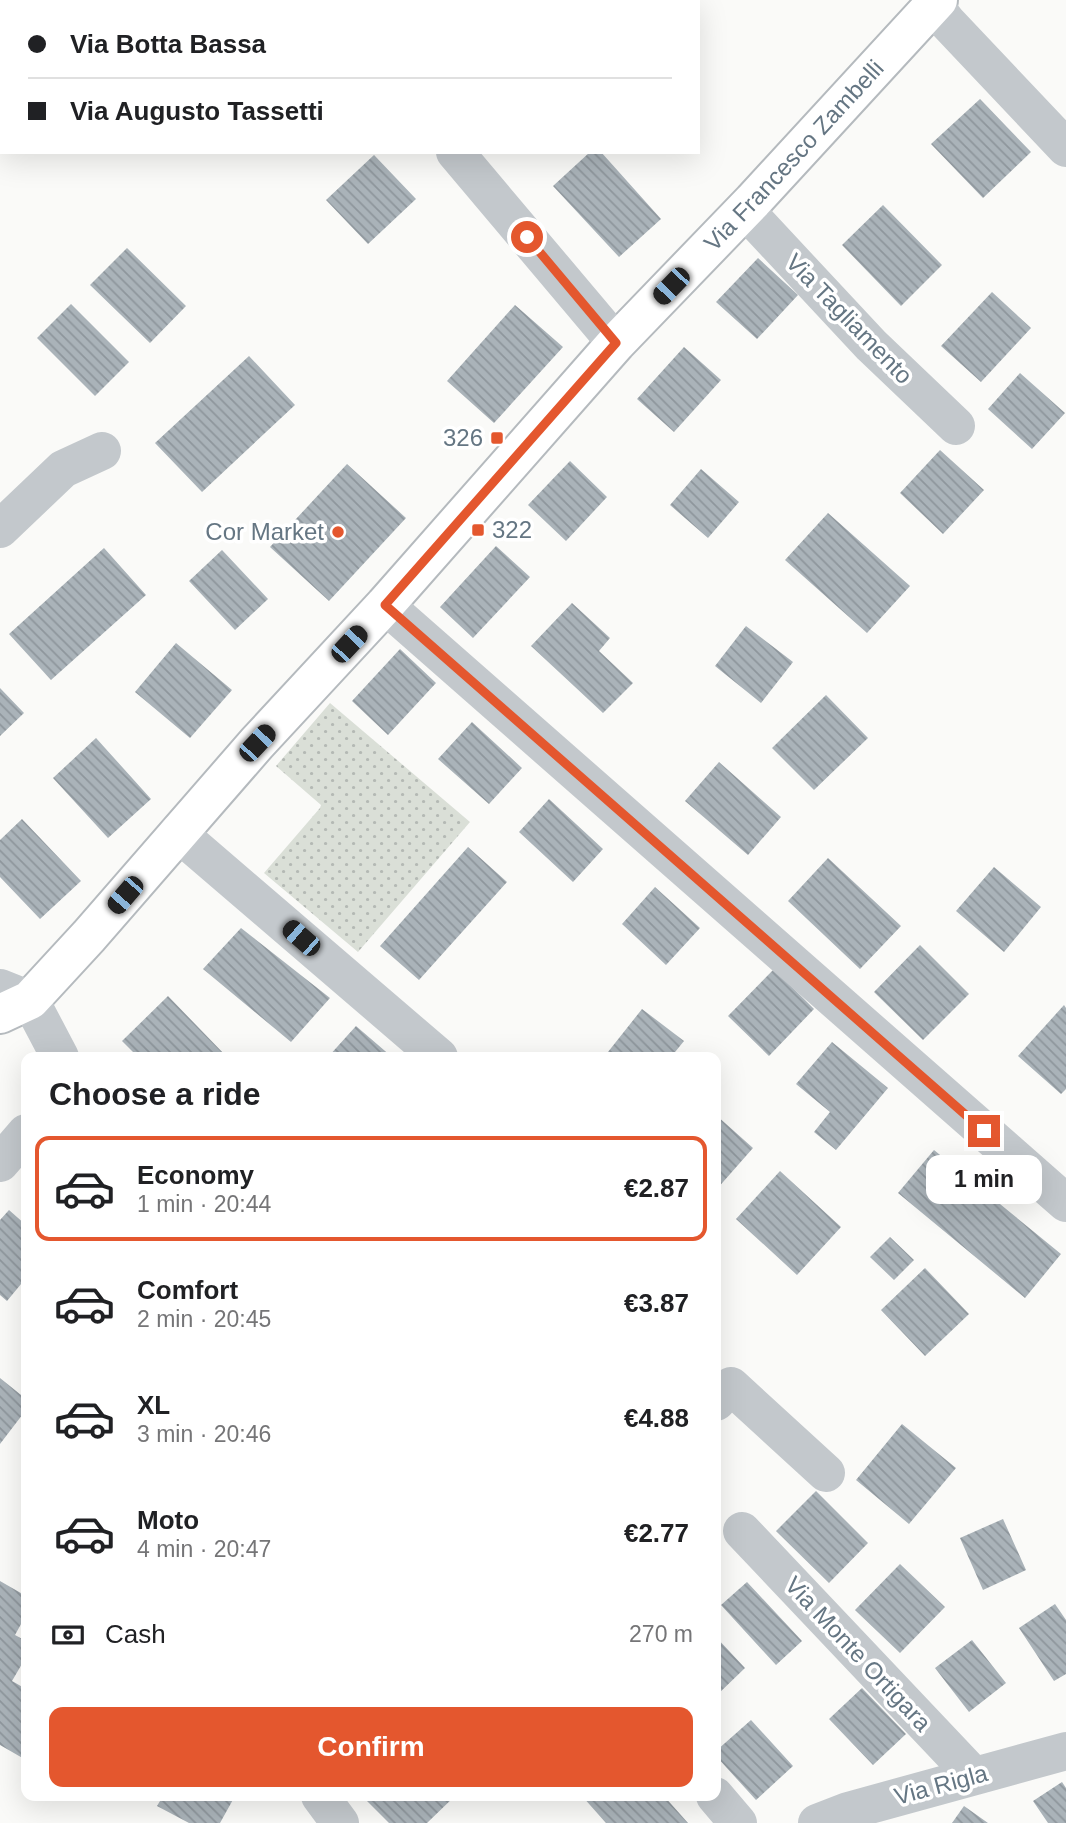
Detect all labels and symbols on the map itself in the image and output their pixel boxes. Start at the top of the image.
street label: Via Francesco Zambelli [698,54,889,256]
route start [511,221,543,253]
street label: Via Tagliamento [781,248,918,389]
car [649,264,694,308]
place label: 326 [443,424,483,451]
marker: 326 [489,430,505,446]
place label: 322 [492,516,532,543]
place label: Cor Market [205,518,324,545]
marker: 322 [470,522,486,538]
marker: Cor Market [330,524,346,540]
car [327,621,372,667]
car [235,720,280,766]
car [104,872,147,918]
car [279,916,324,960]
route end [968,1115,1000,1147]
callout: 1 min [926,1156,1042,1204]
street label: Via Monte Ortigara [780,1571,937,1737]
street label: Via Rigla [891,1759,991,1810]

